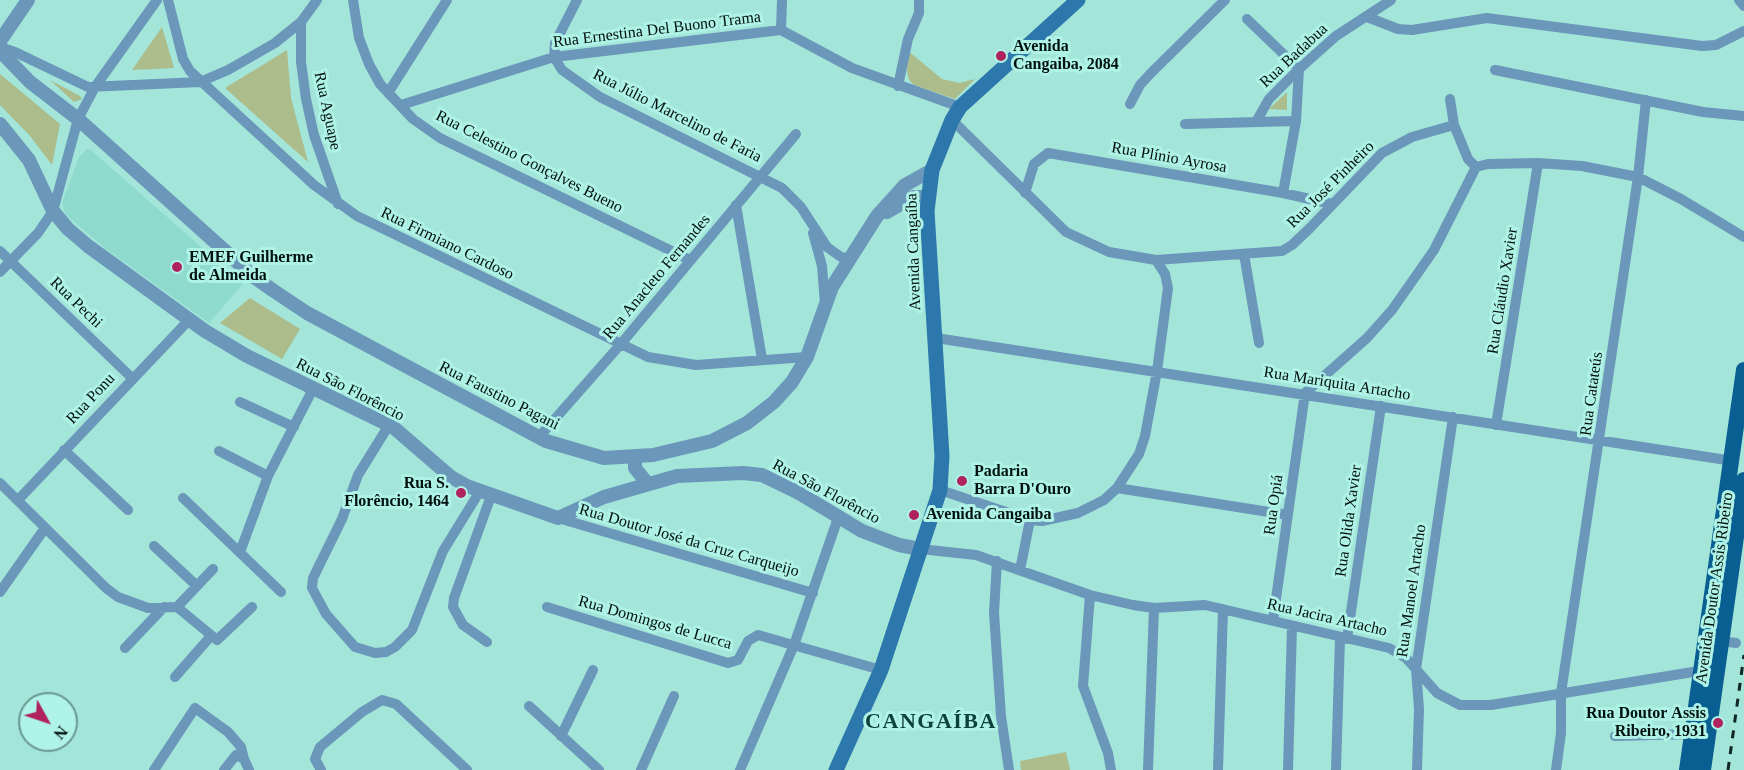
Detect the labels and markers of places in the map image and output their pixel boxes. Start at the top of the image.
place label: Avenida Cangaiba, 2084 [1013,37,1119,75]
marker: Avenida Cangaiba, 2084 [994,49,1008,63]
place label: EMEF Guilherme de Almeida [189,248,313,286]
marker: EMEF Guilherme de Almeida [170,260,184,274]
place label: Padaria Barra D'Ouro [974,462,1071,500]
place label: Rua S. Florêncio, 1464 [344,474,449,512]
marker: Padaria Barra D'Ouro [955,474,969,488]
marker: Rua S. Florêncio, 1464 [454,486,468,500]
place label: Avenida Cangaiba [926,505,1052,525]
marker: Avenida Cangaiba [907,508,921,522]
place label: Rua Doutor Assis Ribeiro, 1931 [1586,704,1706,742]
marker: Rua Doutor Assis Ribeiro, 1931 [1711,716,1725,730]

